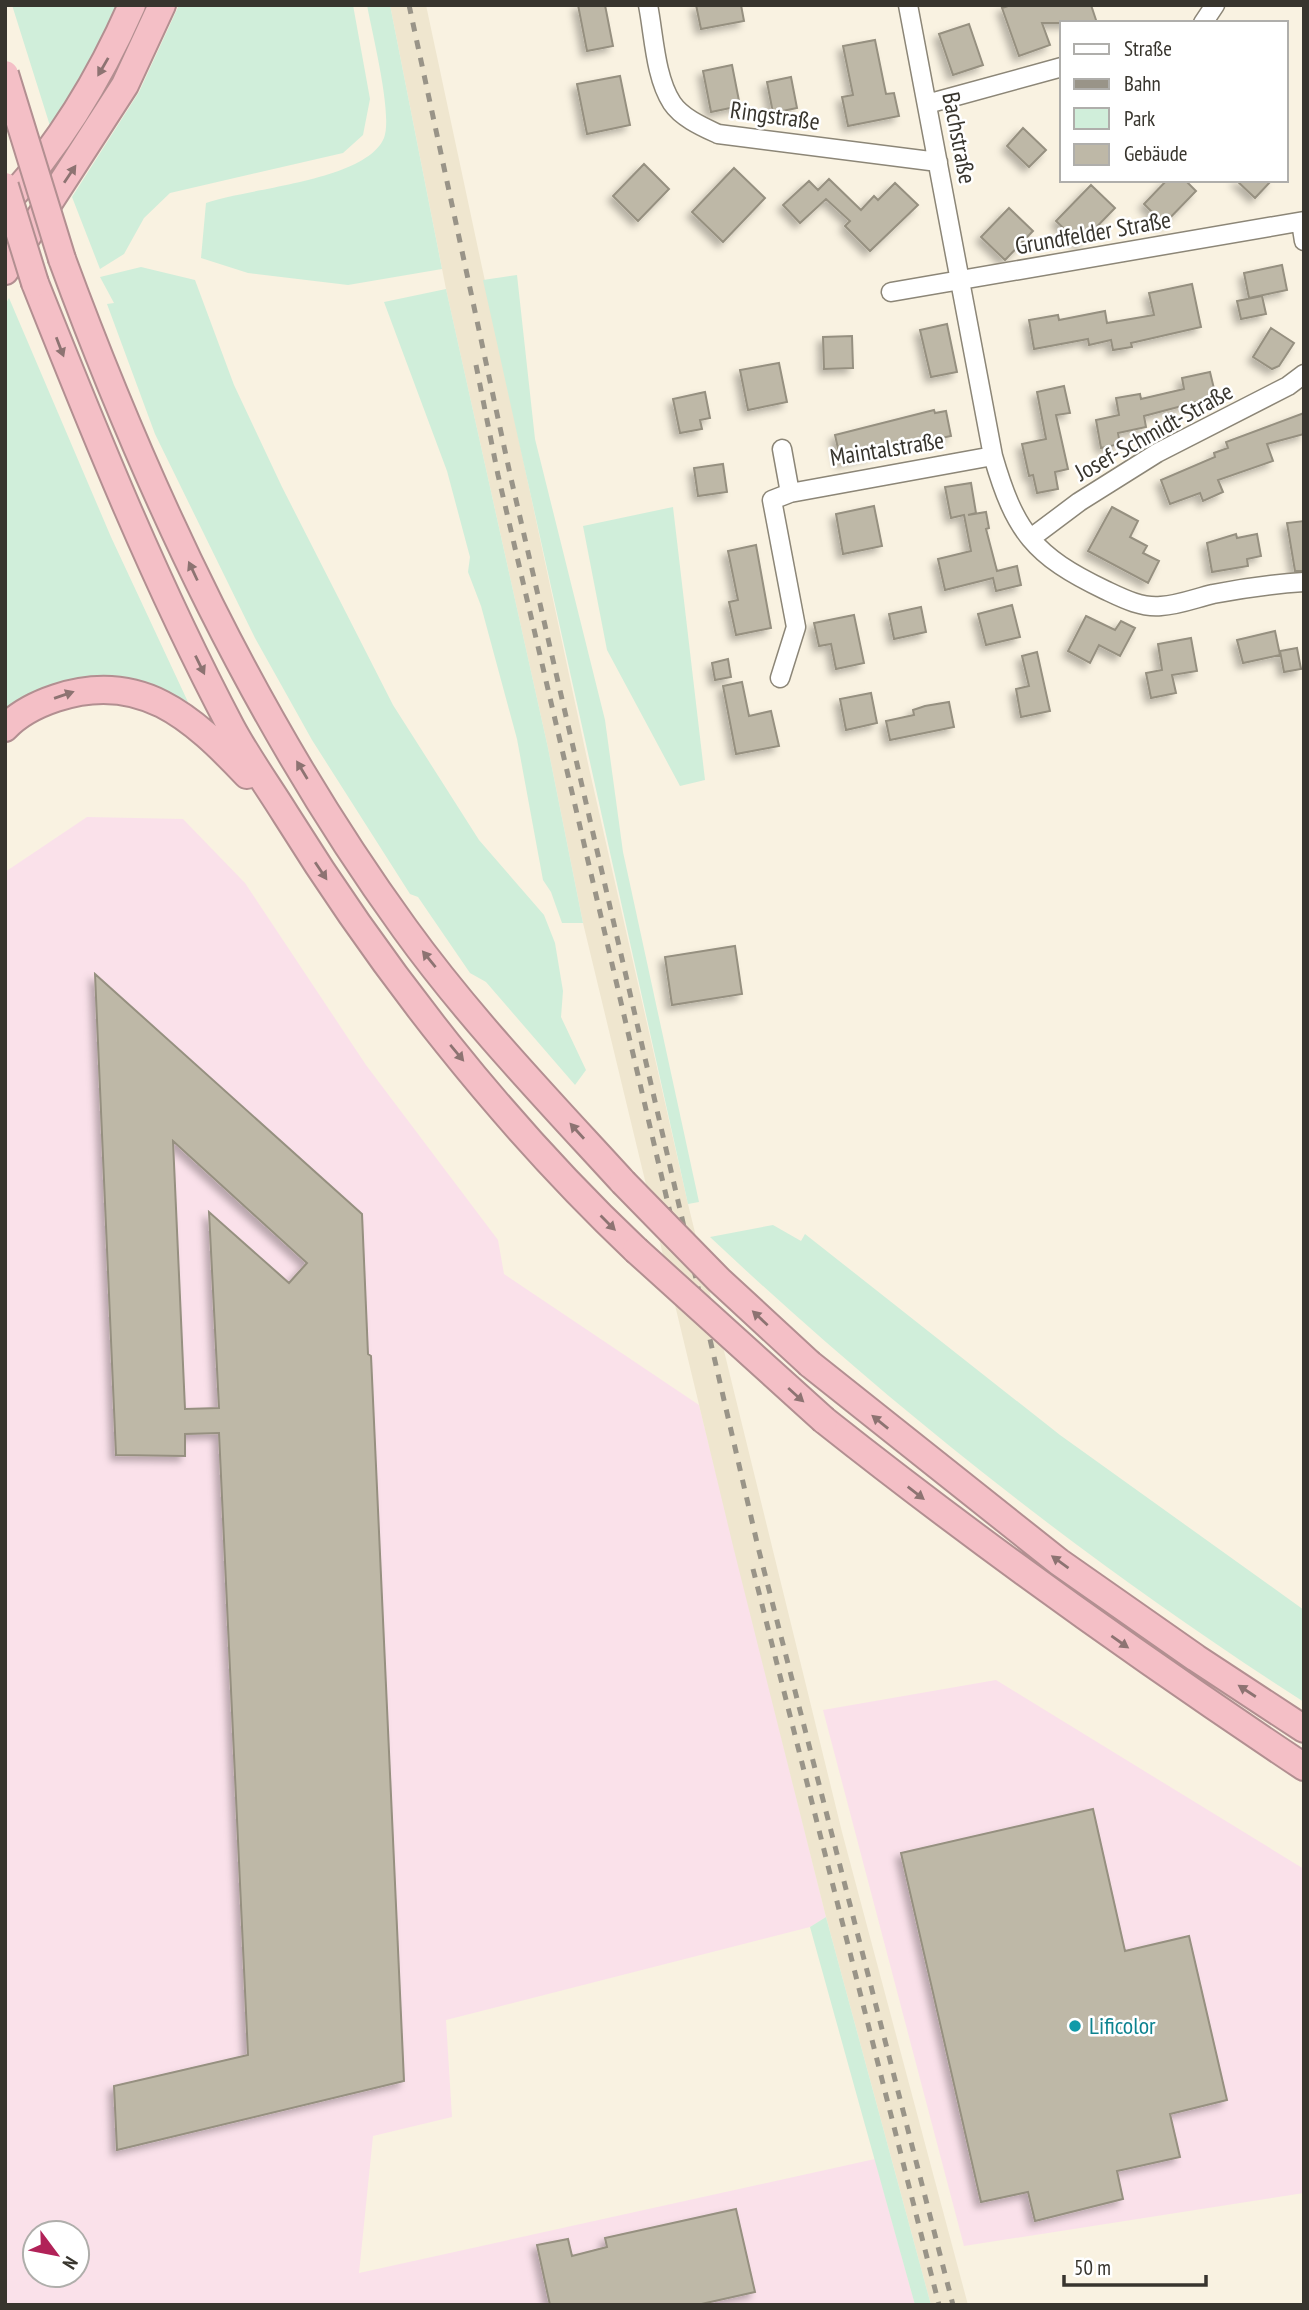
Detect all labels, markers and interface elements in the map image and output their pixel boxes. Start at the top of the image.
legend [1060,21,1288,182]
text: Straße [1124,35,1172,62]
one-way arrow [97,57,109,76]
text: Bahn [1124,70,1161,97]
street label: Bachstraße [935,90,984,186]
street label: Ringstraße [728,94,822,137]
text: Park [1124,105,1155,132]
text: Gebäude [1124,140,1187,167]
one-way arrow [63,164,76,183]
street label: Grundfelder Straße [1012,204,1173,261]
one-way arrow [55,336,66,357]
street label: Josef-Schmidt-Straße [1069,375,1238,488]
street label: Maintalstraße [828,424,946,473]
one-way arrow [187,561,199,581]
one-way arrow [195,655,206,675]
one-way arrow [53,690,74,700]
one-way arrow [296,761,308,780]
one-way arrow [314,862,328,880]
one-way arrow [422,950,437,967]
one-way arrow [450,1044,465,1062]
one-way arrow [569,1122,585,1140]
one-way arrow [600,1214,616,1231]
one-way arrow [751,1310,769,1326]
one-way arrow [787,1386,804,1402]
one-way arrow [872,1414,890,1429]
one-way arrow [908,1485,925,1500]
one-way arrow [1050,1555,1069,1569]
one-way arrow [1111,1634,1129,1648]
one-way arrow [1237,1685,1256,1698]
place label: Lificolor [1089,2010,1156,2041]
marker: Lificolor [1067,2018,1083,2034]
north arrow [21,2219,91,2289]
scale bar [1064,2244,1206,2288]
text: N [58,2252,83,2274]
text: 50 m [1074,2254,1111,2281]

